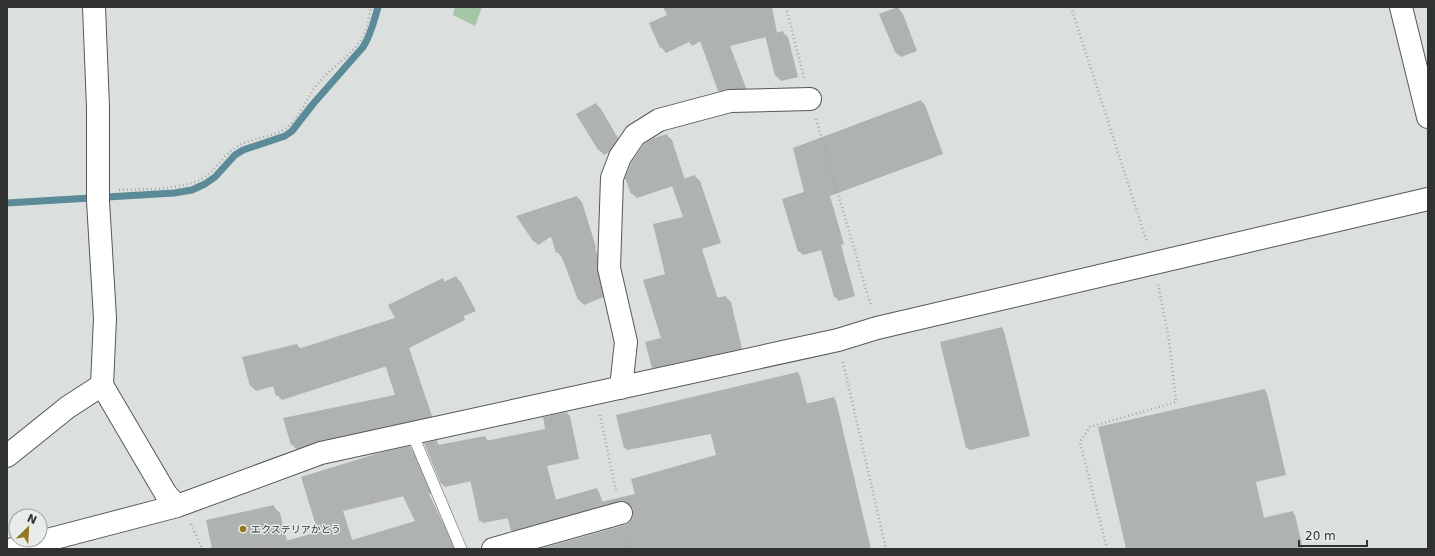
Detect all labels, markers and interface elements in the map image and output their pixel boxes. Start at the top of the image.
north arrow [8,508,48,548]
text: N [25,512,39,527]
scale bar [1299,522,1367,548]
marker: エクステリアかとう [238,524,248,534]
place label: エクステリアかとう [251,524,341,535]
text: 20 m [1305,529,1336,543]

